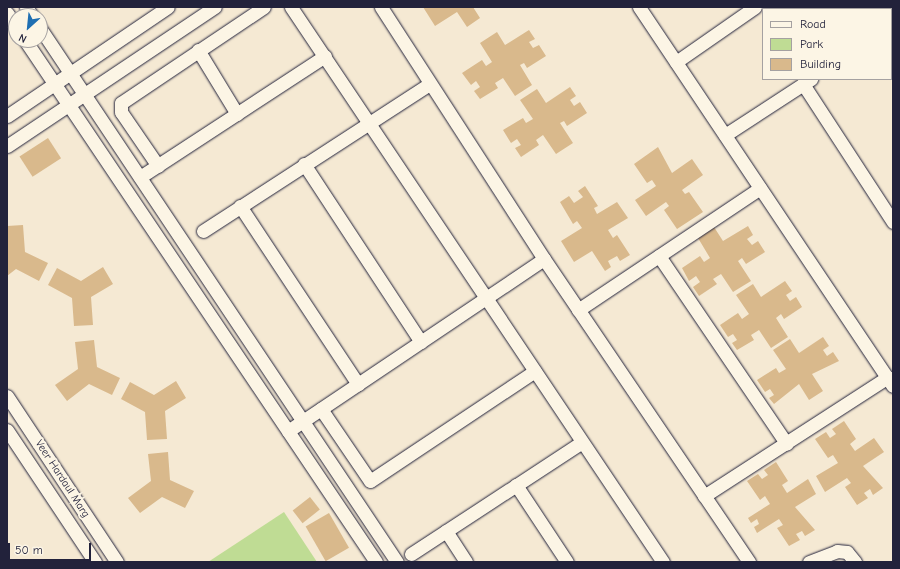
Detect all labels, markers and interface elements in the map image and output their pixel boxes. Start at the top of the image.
north arrow [8,8,48,48]
legend [762,8,892,80]
text: Road [800,17,826,31]
text: N [17,31,29,46]
text: Park [800,37,823,51]
text: Building [800,57,841,71]
street label: Veer Hardaul Marg [32,438,92,520]
scale bar [10,535,93,561]
text: 50 m [15,543,43,557]

